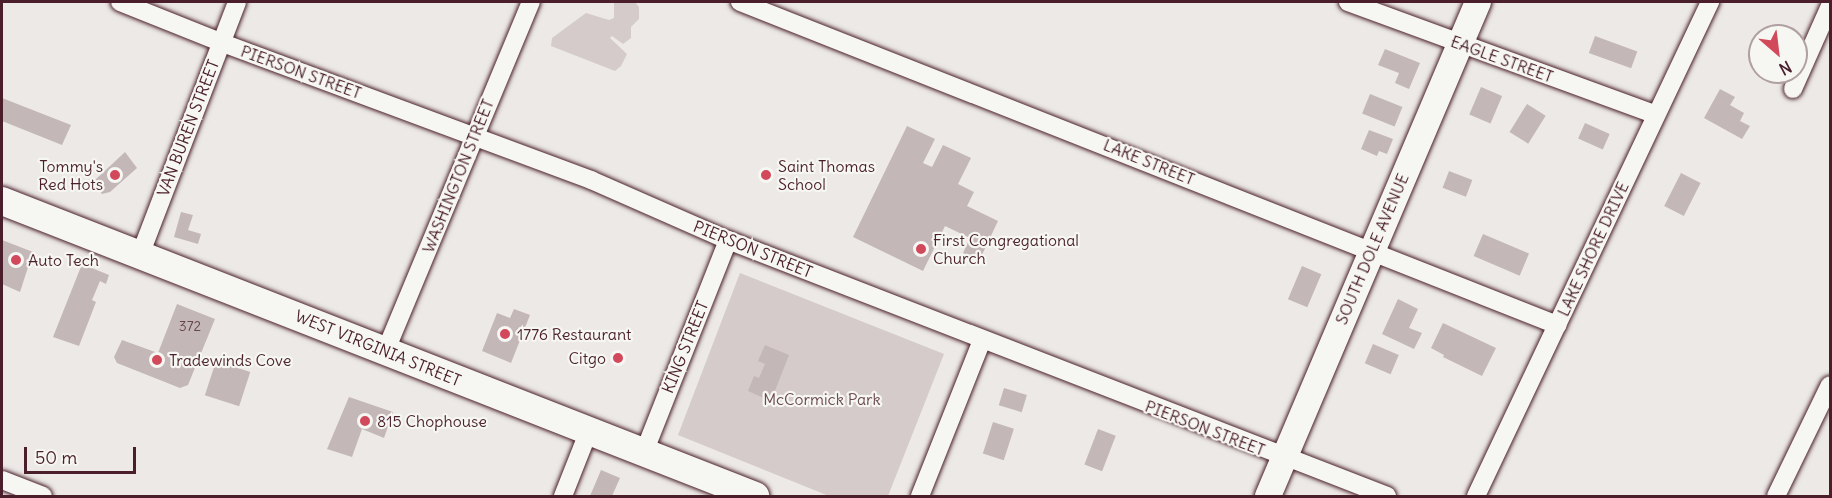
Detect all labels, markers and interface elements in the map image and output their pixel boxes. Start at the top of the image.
north arrow [1748,24,1808,84]
street label: EAGLE STREET [1448,32,1556,86]
street label: PIERSON STREET [238,41,364,103]
street label: VAN BUREN STREET [153,57,223,199]
text: N [1776,57,1795,80]
street label: WASHINGTON STREET [418,96,498,256]
street label: LAKE STREET [1101,135,1197,189]
place label: Tommy's Red Hots [38,156,103,194]
place label: Saint Thomas School [778,156,875,194]
marker: Tommy's Red Hots [108,168,122,182]
marker: Saint Thomas School [759,168,773,182]
street label: SOUTH DOLE AVENUE [1331,171,1413,327]
street label: LAKE SHORE DRIVE [1553,179,1633,319]
street label: PIERSON STREET [691,216,815,282]
place label: First Congregational Church [933,230,1079,268]
marker: First Congregational Church [914,242,928,256]
place label: Auto Tech [28,250,99,270]
marker: Auto Tech [9,253,23,267]
street label: KING STREET [658,298,712,396]
street label: WEST VIRGINIA STREET [292,306,464,390]
house number: 372 [179,318,201,334]
place label: 1776 Restaurant [517,324,631,344]
marker: 1776 Restaurant [498,327,512,341]
place label: Citgo [569,348,606,368]
place label: Tradewinds Cove [169,350,291,370]
marker: Citgo [611,351,625,365]
marker: Tradewinds Cove [150,353,164,367]
park label: McCormick Park [763,389,881,409]
street label: PIERSON STREET [1142,396,1268,460]
place label: 815 Chophouse [377,411,487,431]
marker: 815 Chophouse [358,414,372,428]
scale bar [27,435,140,473]
text: 50 m [35,446,77,469]

